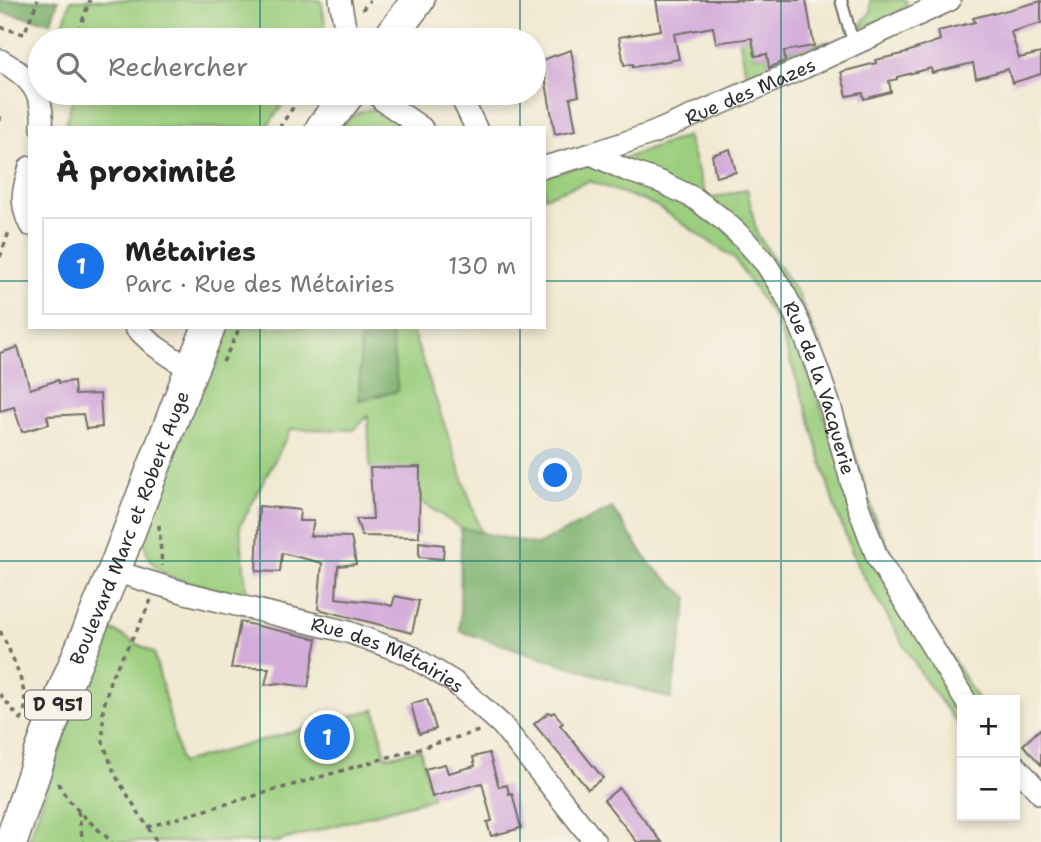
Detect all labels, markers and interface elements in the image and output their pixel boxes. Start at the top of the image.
search box [28,28,546,105]
icon: search [52,48,90,86]
text: Rechercher [108,49,248,84]
street label: Rue des Mazes [681,52,820,131]
text: À proximité [56,151,236,192]
text: Métairies [125,234,256,269]
text: 1 [76,251,86,281]
text: 130 m [448,251,516,281]
text: Parc · Rue des Métairies [125,269,395,299]
street label: Rue de la Vacquerie [777,297,861,478]
street label: Boulevard Marc et Robert Auge [64,387,195,669]
your location [538,458,572,492]
street label: Rue des Métairies [308,611,470,698]
road number: D 951 [25,690,91,720]
map controls [957,695,1020,821]
button: + [957,695,1020,758]
pin: 1 [304,711,350,763]
button: − [957,758,1020,821]

